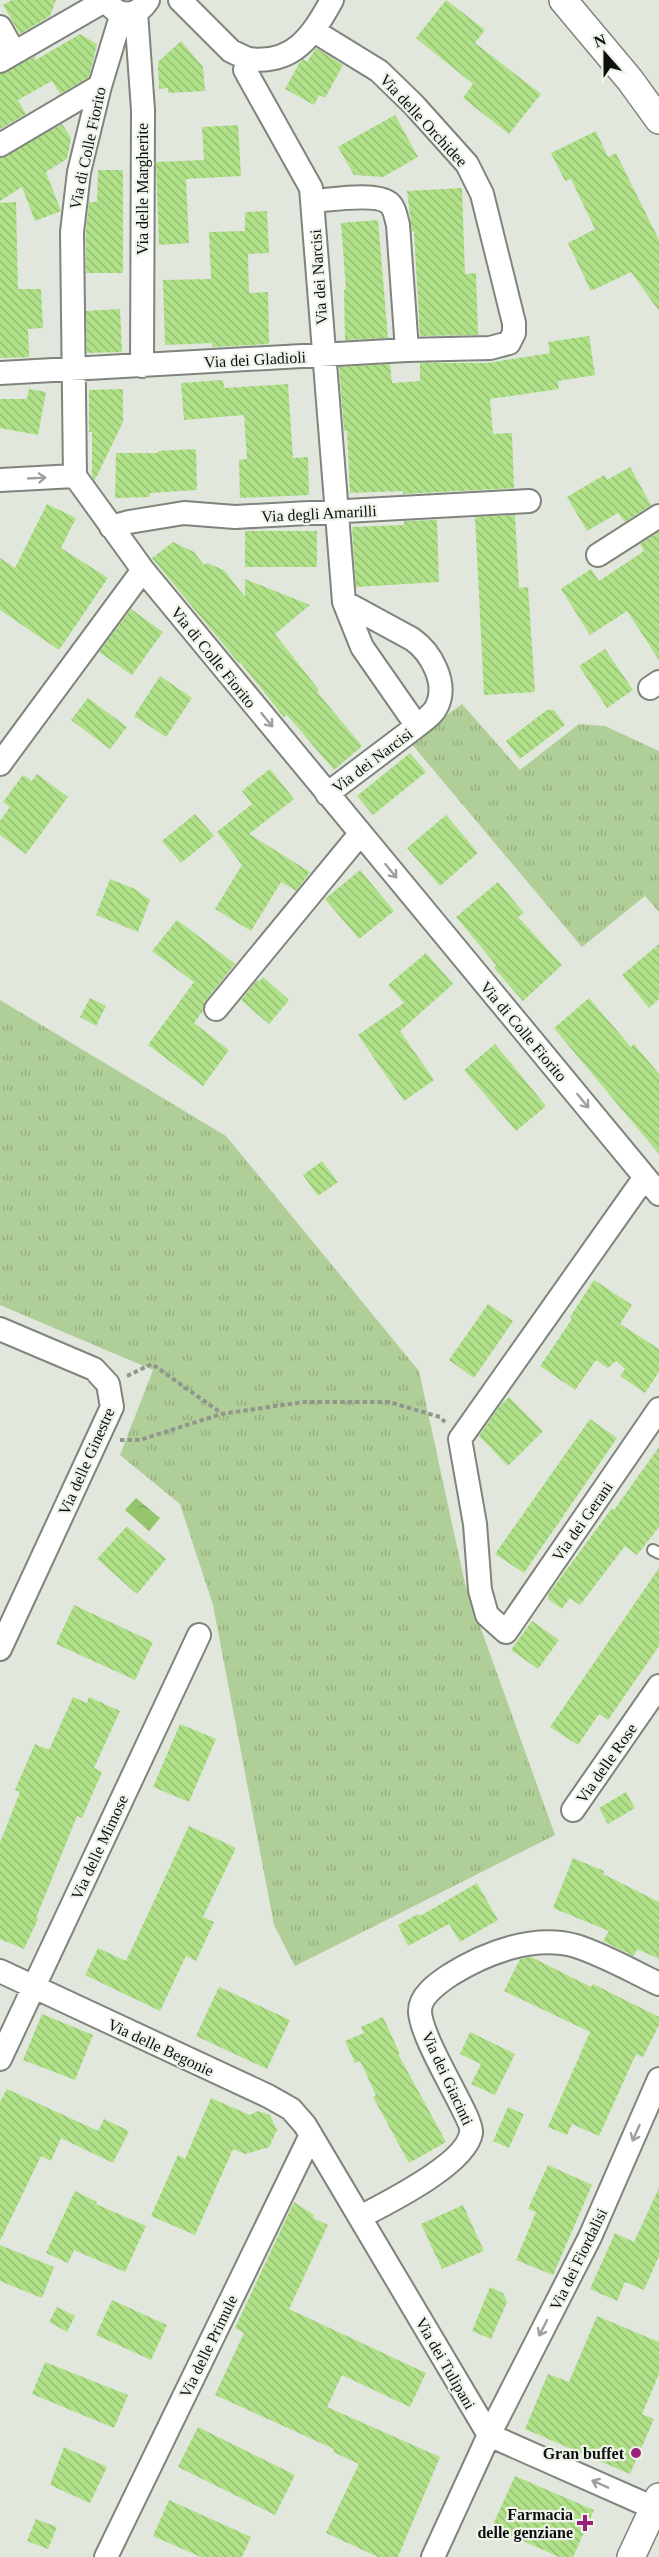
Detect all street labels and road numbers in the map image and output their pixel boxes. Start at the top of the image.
street label: Via delle Orchidee [377,71,471,170]
street label: Via di Colle Fiorito [66,85,109,211]
street label: Via delle Margherite [134,123,152,255]
street label: Via dei Narcisi [307,228,330,325]
street label: Via dei Gladioli [204,348,307,371]
street label: Via degli Amarilli [261,502,378,526]
street label: Via di Colle Fiorito [168,603,259,711]
street label: Via dei Narcisi [329,724,416,796]
street label: Via di Colle Fiorito [477,978,570,1085]
street label: Via delle Ginestre [55,1405,118,1517]
street label: Via dei Gerani [549,1478,616,1564]
street label: Via delle Rose [573,1720,640,1806]
street label: Via delle Mimose [68,1792,131,1902]
street label: Via delle Begonie [105,2016,216,2080]
street label: Via dei Giacinti [418,2029,477,2128]
street label: Via dei Fiordalisi [546,2205,611,2313]
street label: Via delle Primule [176,2292,241,2400]
street label: Via dei Tulipani [412,2314,479,2413]

